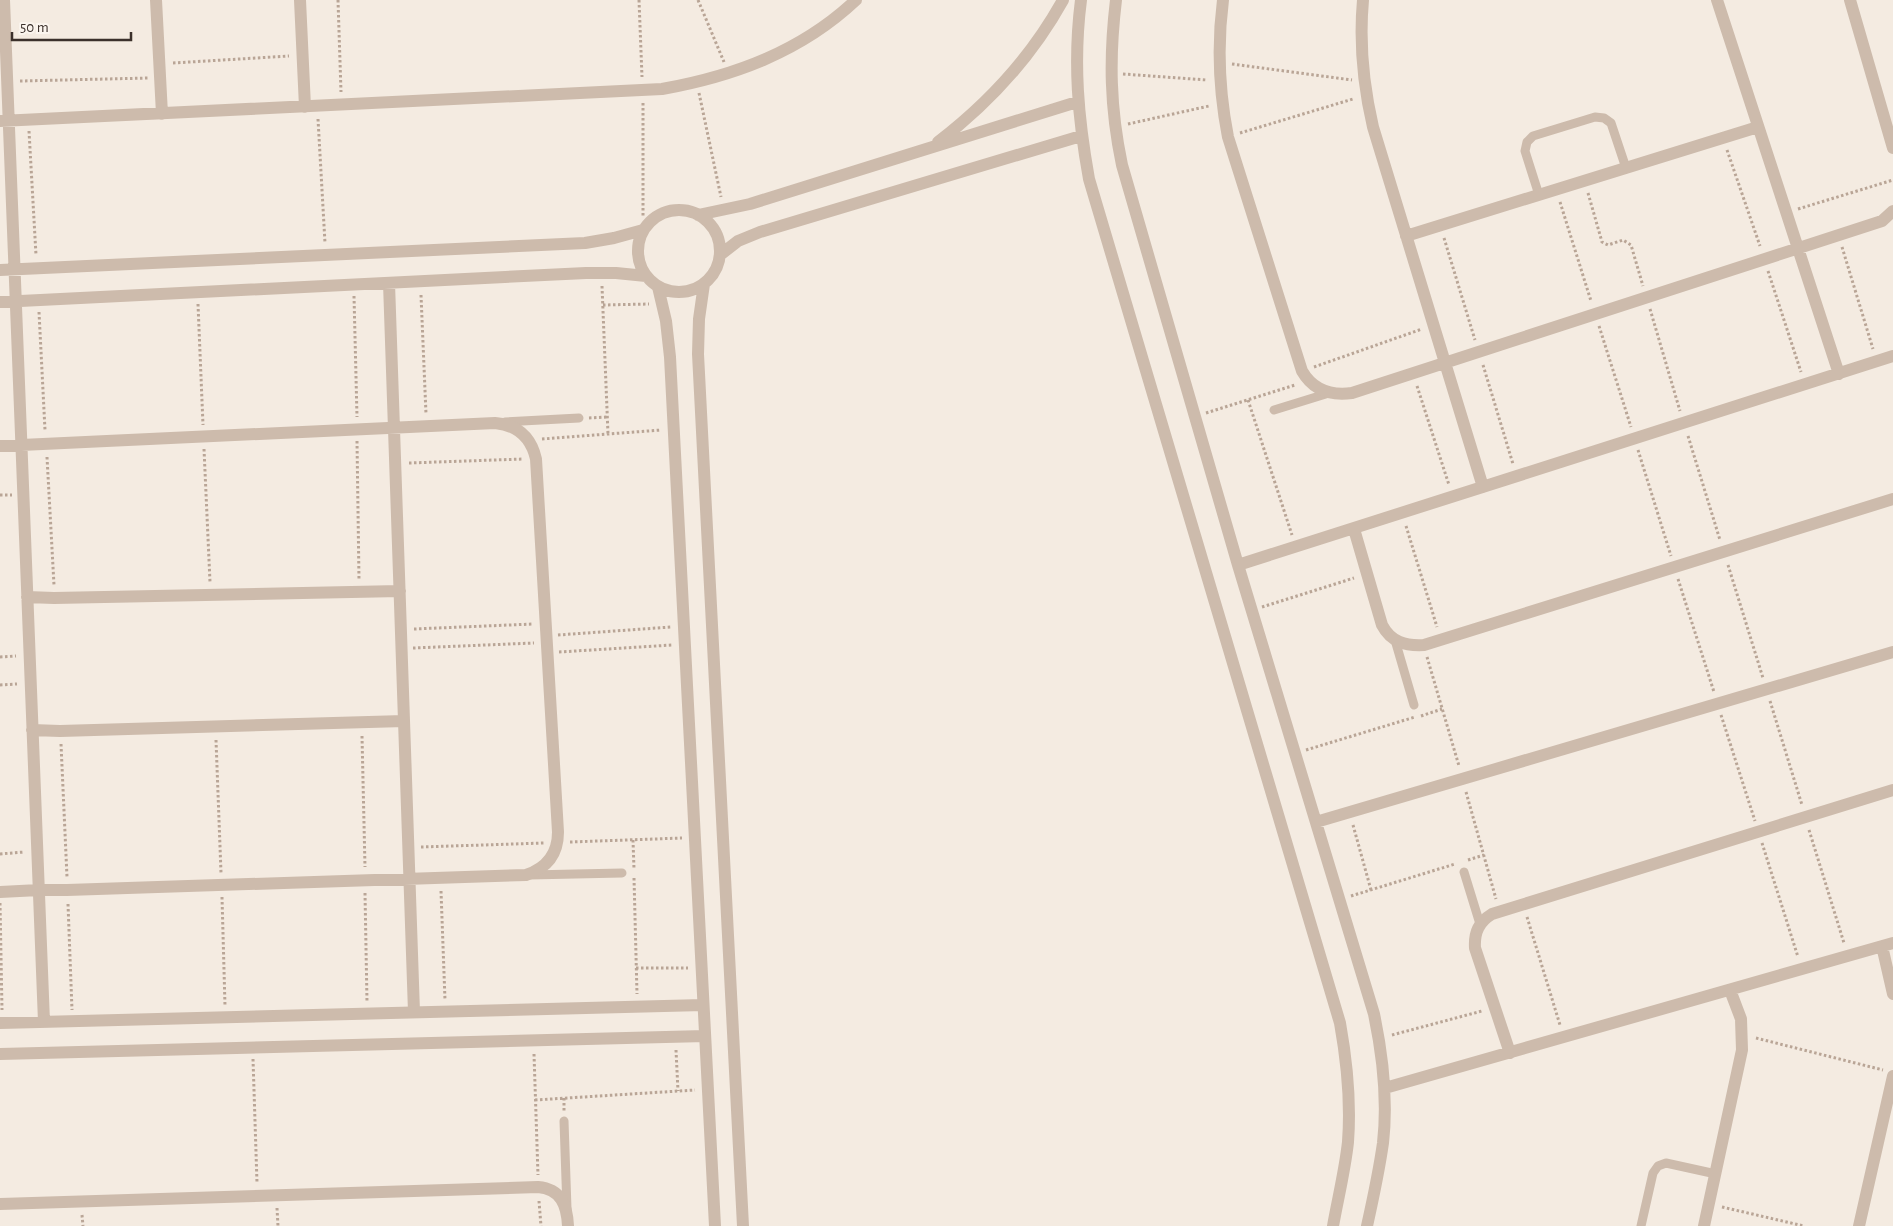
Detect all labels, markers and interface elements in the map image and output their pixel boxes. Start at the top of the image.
scale bar [12,10,131,42]
text: 50 m [20,20,49,35]

